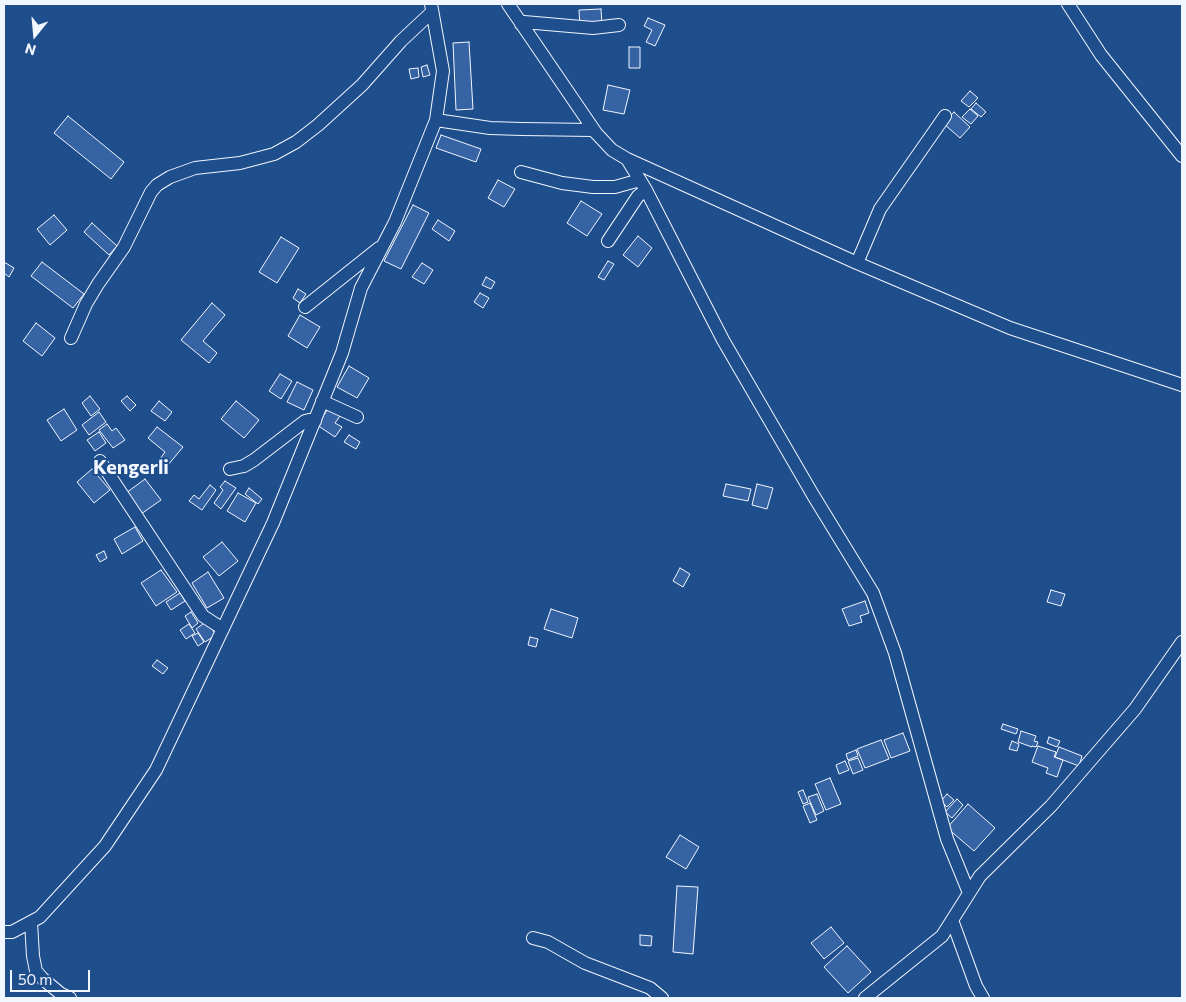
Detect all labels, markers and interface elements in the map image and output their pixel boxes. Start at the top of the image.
north arrow [10,10,60,60]
text: N [23,40,38,59]
district label: Kengerli [93,455,169,479]
scale bar [12,960,92,992]
text: 50 m [18,970,52,988]

